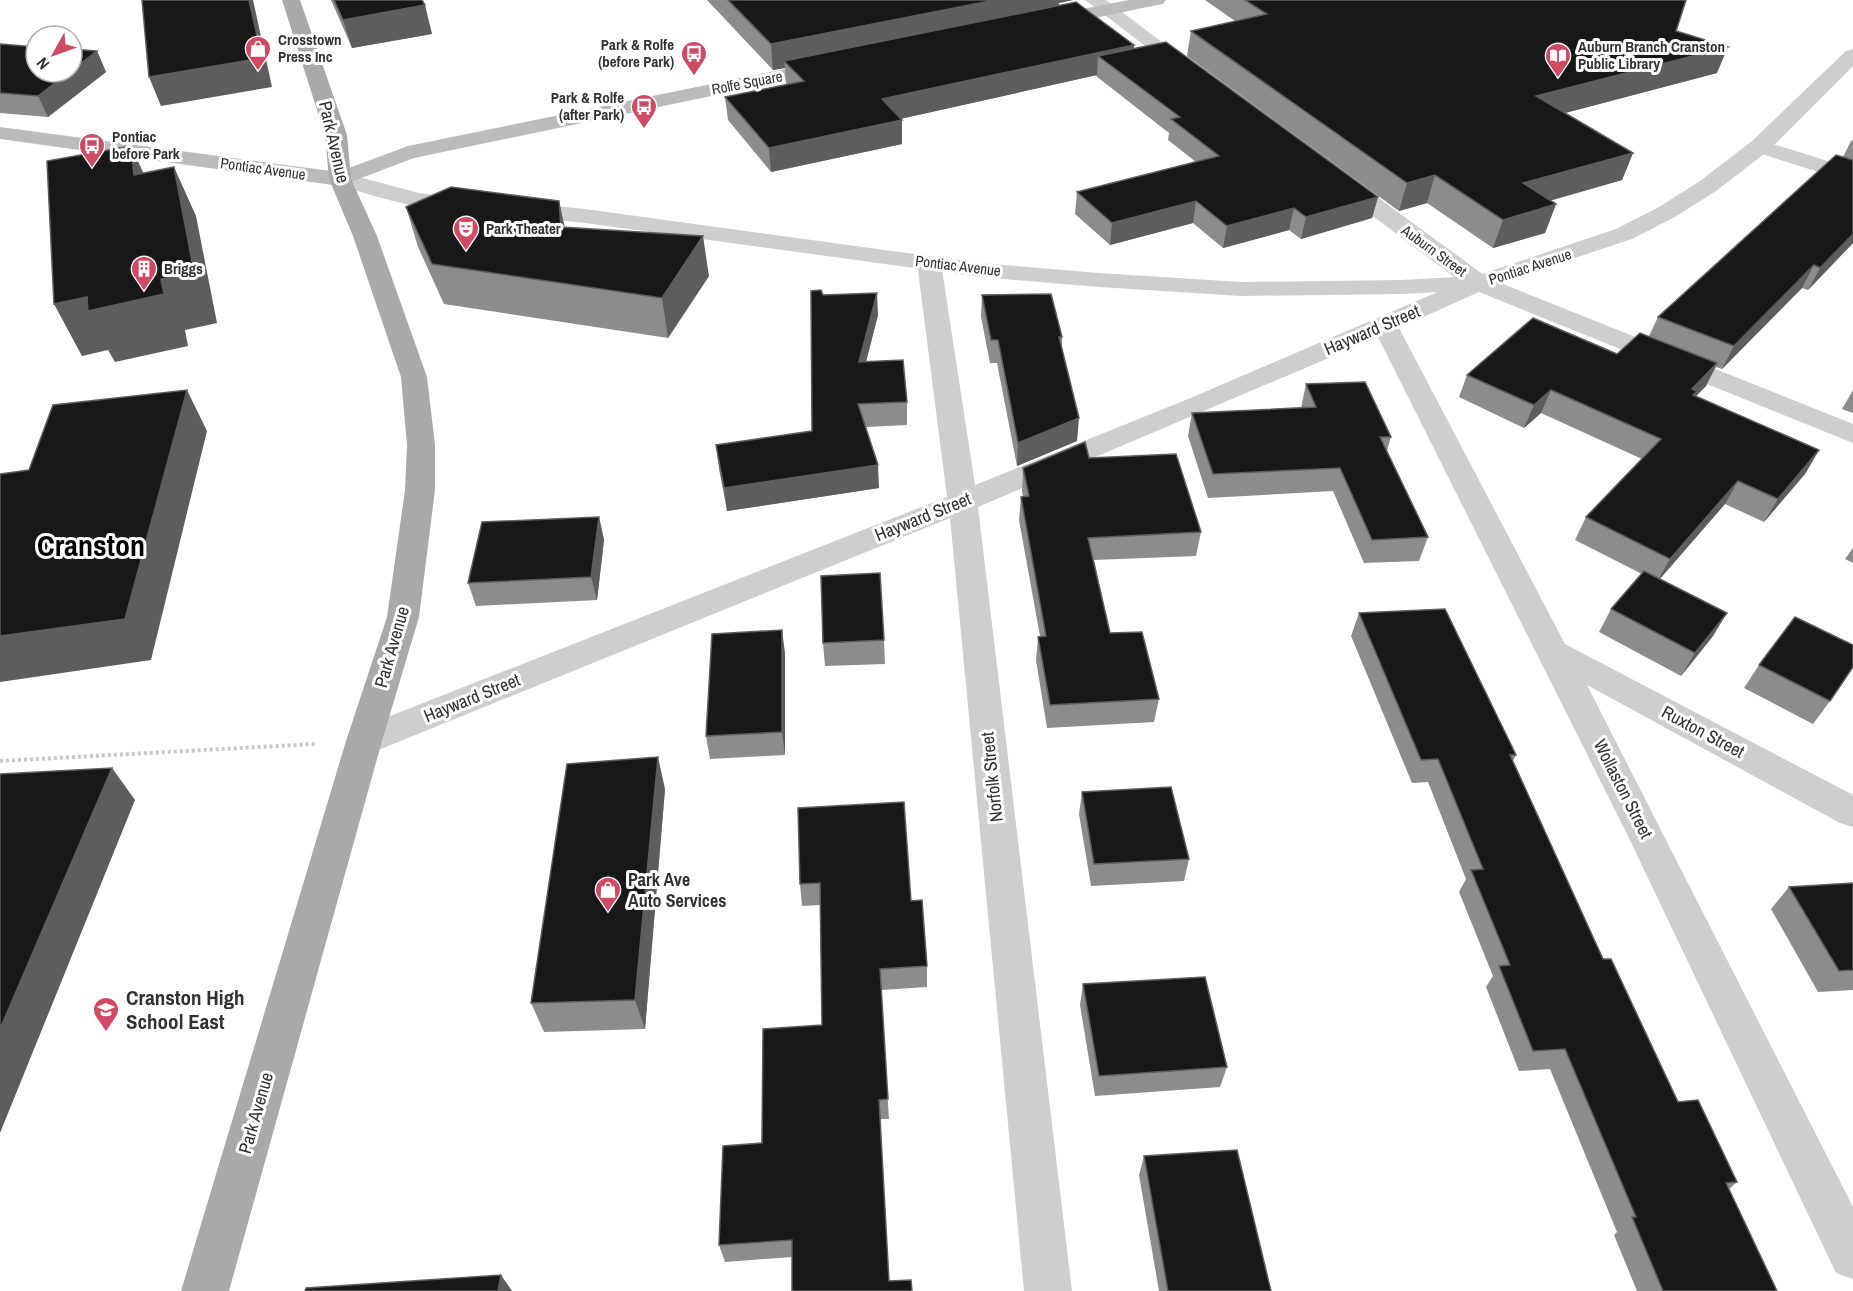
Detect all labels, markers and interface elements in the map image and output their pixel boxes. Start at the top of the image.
north arrow [24,24,84,84]
place label: Crosstown Press Inc [278,29,342,67]
shop icon: Crosstown Press Inc [243,34,273,72]
place label: Park & Rolfe (before Park) [598,34,674,72]
place label: Auburn Branch Cranston Public Library [1578,36,1725,74]
bus stop icon: Park & Rolfe (before Park) [679,39,709,77]
library icon: Auburn Branch Cranston Public Library [1543,41,1573,79]
text: N [31,53,54,74]
street label: Rolfe Square [710,65,784,100]
place label: Park & Rolfe (after Park) [551,87,624,125]
bus stop icon: Park & Rolfe (after Park) [629,92,659,130]
street label: Park Avenue [313,98,356,185]
place label: Pontiac before Park [112,126,180,164]
bus stop icon: Pontiac before Park [77,131,107,169]
street label: Pontiac Avenue [219,152,307,185]
theatre icon: Park Theater [451,214,481,252]
place label: Park Theater [486,218,561,239]
street label: Auburn Street [1397,219,1472,282]
street label: Pontiac Avenue [1486,243,1574,290]
street label: Pontiac Avenue [914,250,1002,281]
building icon: Briggs [129,254,159,292]
place label: Briggs [164,258,203,279]
street label: Hayward Street [1320,298,1424,361]
street label: Hayward Street [871,486,975,547]
district label: Cranston [37,525,145,565]
street label: Park Avenue [368,603,415,690]
street label: Hayward Street [420,667,524,728]
street label: Ruxton Street [1658,699,1749,764]
street label: Norfolk Street [974,731,1009,823]
street label: Wollaston Street [1588,735,1659,843]
place label: Park Ave Auto Services [628,867,726,913]
shop icon: Park Ave Auto Services [593,875,623,913]
place label: Cranston High School East [126,983,245,1036]
school or university icon: Cranston High School East [91,995,121,1033]
street label: Park Avenue [232,1069,279,1156]

